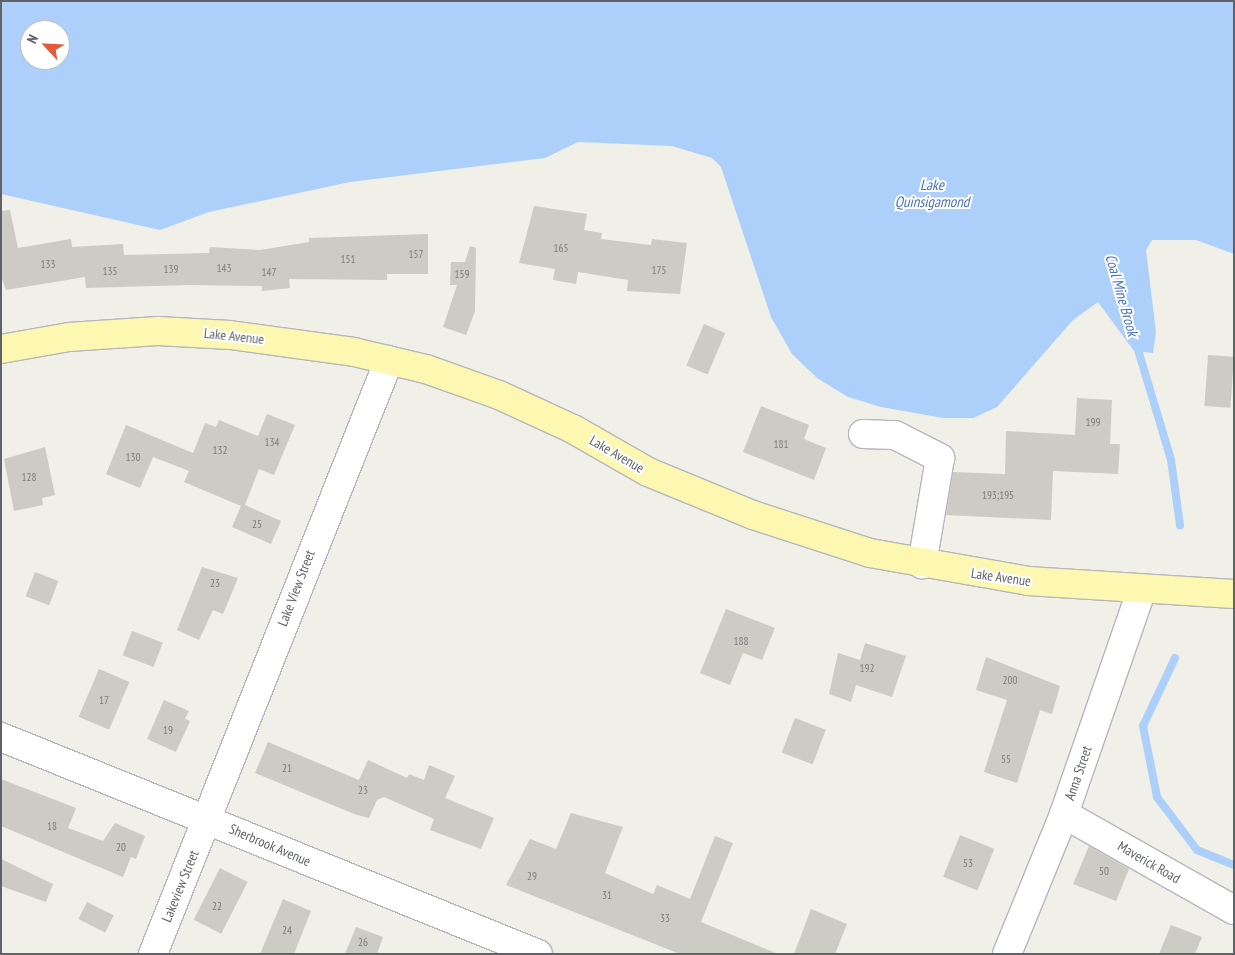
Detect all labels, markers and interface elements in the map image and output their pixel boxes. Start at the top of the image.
north arrow [20,20,70,70]
text: N [23,32,42,46]
water label: Lake Quinsigamond [895,175,969,210]
house number: 165 [554,241,568,255]
house number: 157 [409,247,423,261]
house number: 151 [341,252,355,266]
water label: Coal Mine Brook [1102,252,1142,338]
house number: 133 [41,257,55,271]
house number: 143 [217,261,231,275]
house number: 139 [164,262,178,276]
house number: 175 [652,263,666,277]
house number: 135 [103,264,117,278]
house number: 147 [262,265,276,279]
house number: 159 [455,267,469,281]
street label: Lake Avenue [203,324,265,348]
house number: 199 [1086,415,1100,429]
street label: Lake Avenue [587,432,647,476]
house number: 134 [265,435,279,449]
house number: 181 [774,437,788,451]
house number: 132 [213,443,227,457]
house number: 130 [126,450,140,464]
house number: 128 [22,470,36,484]
house number: 193;195 [982,488,1014,502]
house number: 25 [252,517,262,531]
street label: Lake View Street [274,547,318,629]
street label: Lake Avenue [970,564,1032,590]
house number: 23 [210,576,220,590]
house number: 188 [734,634,748,648]
house number: 192 [860,661,874,675]
house number: 200 [1003,673,1017,687]
house number: 17 [99,693,109,707]
house number: 19 [163,723,173,737]
street label: Anna Street [1061,744,1095,802]
house number: 55 [1001,752,1011,766]
house number: 21 [282,761,292,775]
house number: 23 [358,783,368,797]
house number: 18 [47,819,57,833]
street label: Sherbrook Avenue [226,820,314,870]
street label: Maverick Road [1115,837,1183,887]
house number: 20 [116,840,126,854]
street label: Lakeview Street [158,847,202,925]
house number: 53 [963,856,973,870]
house number: 50 [1099,864,1109,878]
house number: 29 [527,869,537,883]
house number: 31 [602,888,612,902]
house number: 22 [212,899,222,913]
house number: 33 [660,911,670,925]
house number: 24 [282,923,292,937]
house number: 26 [358,935,368,949]

